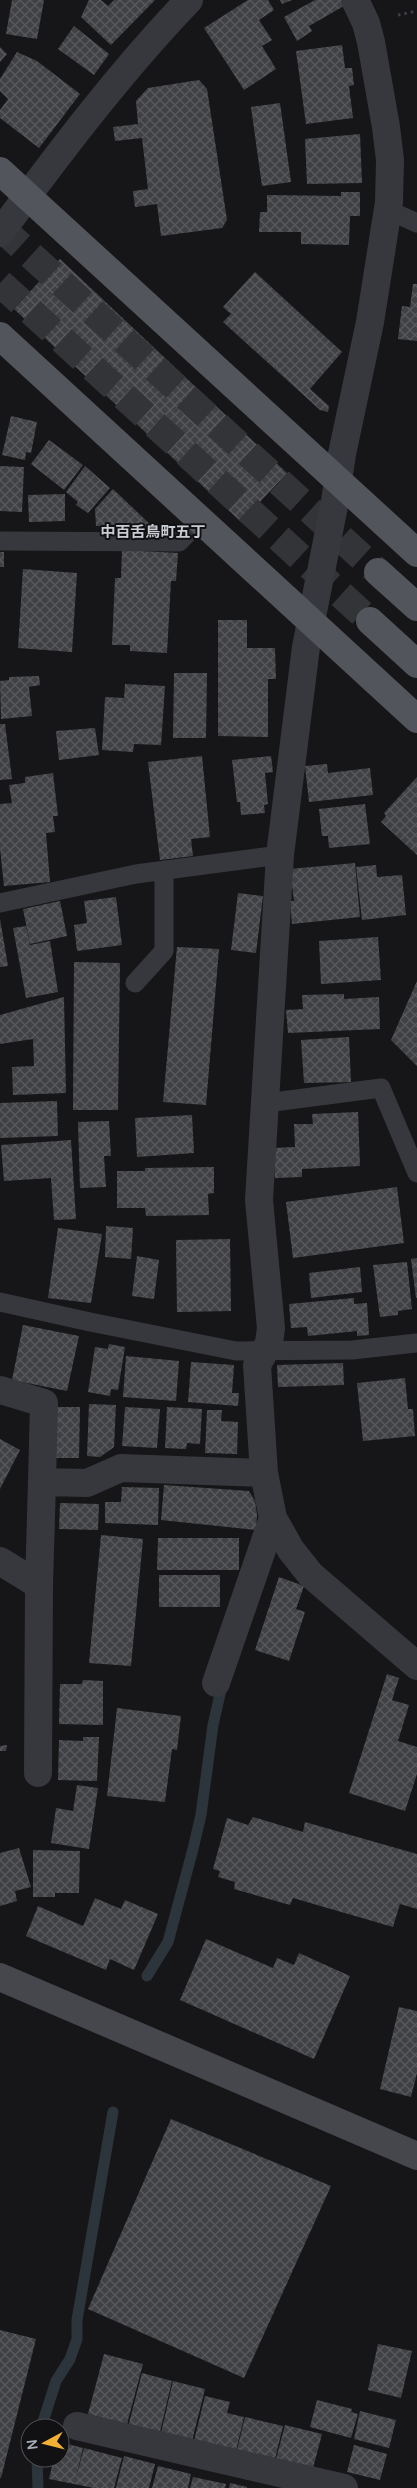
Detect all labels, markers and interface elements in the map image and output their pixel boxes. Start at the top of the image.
district label: 中百舌鳥町五丁 [100,521,206,542]
north arrow [20,2418,70,2468]
text: N [22,2438,42,2451]

